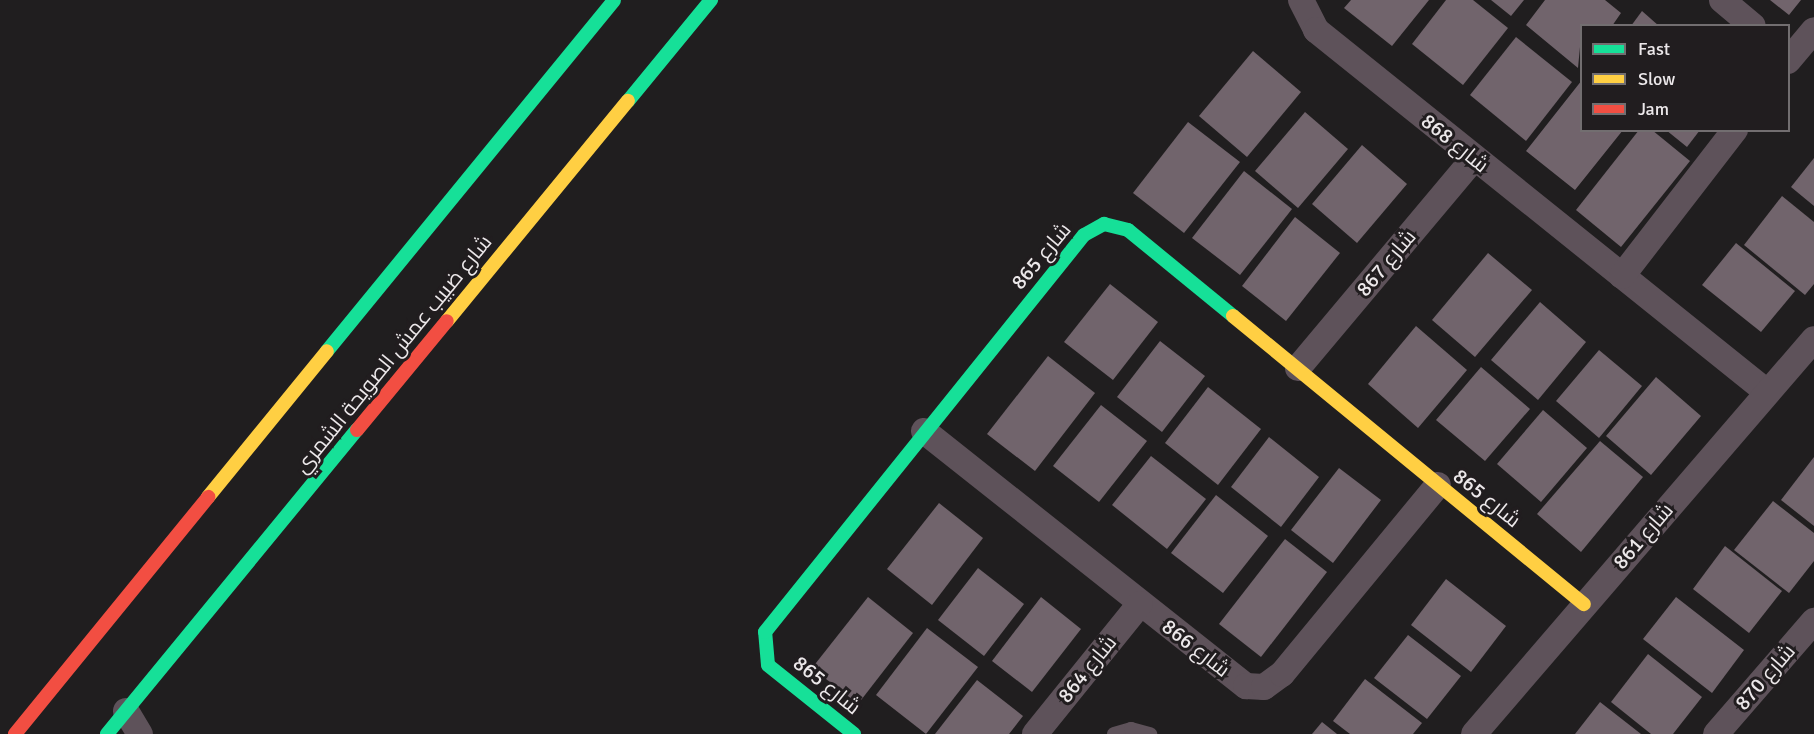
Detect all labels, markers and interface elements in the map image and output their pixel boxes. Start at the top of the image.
legend [1580,24,1790,132]
text: Fast [1638,38,1670,60]
text: Slow [1638,68,1675,90]
text: Jam [1638,98,1669,120]
street label: شارع 868 [1416,108,1494,178]
street label: شارع 865 [1006,218,1076,294]
street label: شارع 867 [1351,225,1421,301]
street label: شارع ضبيب عمش الصويحة الشمري [289,230,497,478]
street label: شارع 865 [1448,463,1526,533]
street label: شارع 861 [1607,498,1679,574]
street label: شارع 866 [1157,614,1235,682]
street label: شارع 864 [1052,630,1122,708]
street label: شارع 870 [1729,639,1801,715]
street label: شارع 865 [788,650,866,720]

